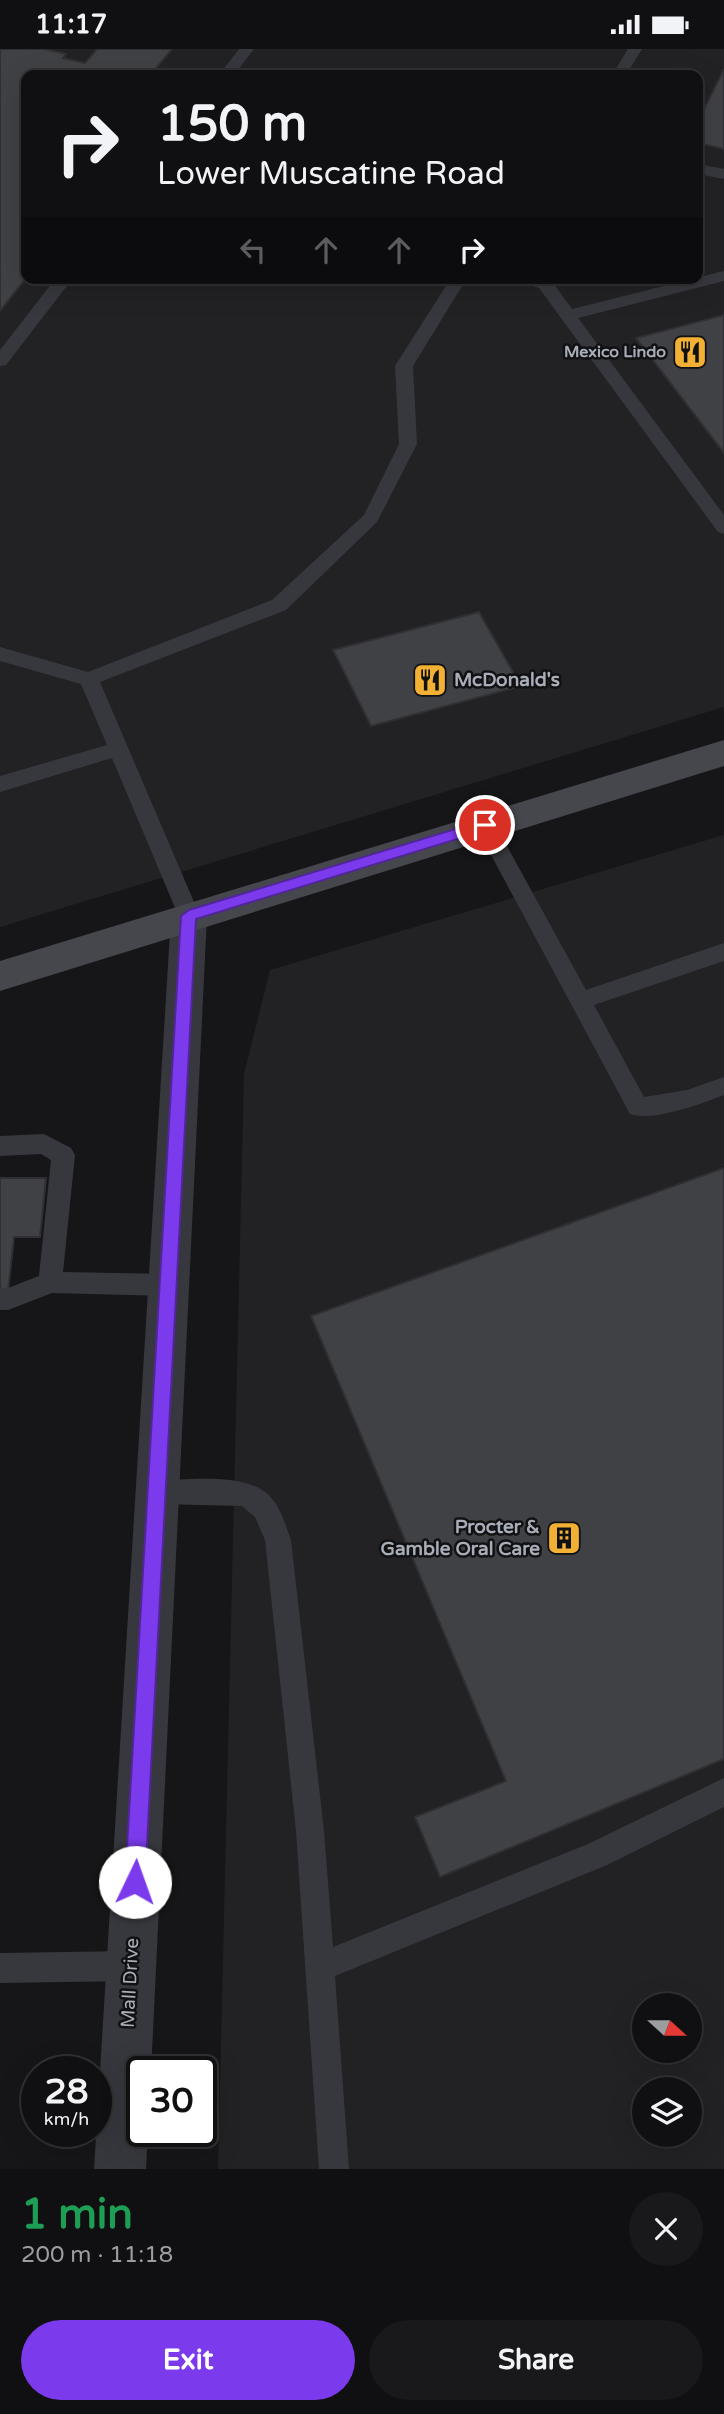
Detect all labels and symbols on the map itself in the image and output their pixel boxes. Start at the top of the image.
restaurant icon: Mexico Lindo [671,333,709,371]
place label: Mexico Lindo [564,342,666,362]
restaurant icon: McDonald's [411,661,449,699]
place label: McDonald's [454,669,560,691]
pin [455,795,515,855]
place label: Procter & Gamble Oral Care [381,1516,540,1560]
building icon: Procter & Gamble Oral Care [545,1519,583,1557]
position arrow [98,1845,172,1919]
street label: Mall Drive [117,1937,143,2029]
north arrow [632,1993,702,2063]
speed limit sign: 30 [126,2056,217,2147]

